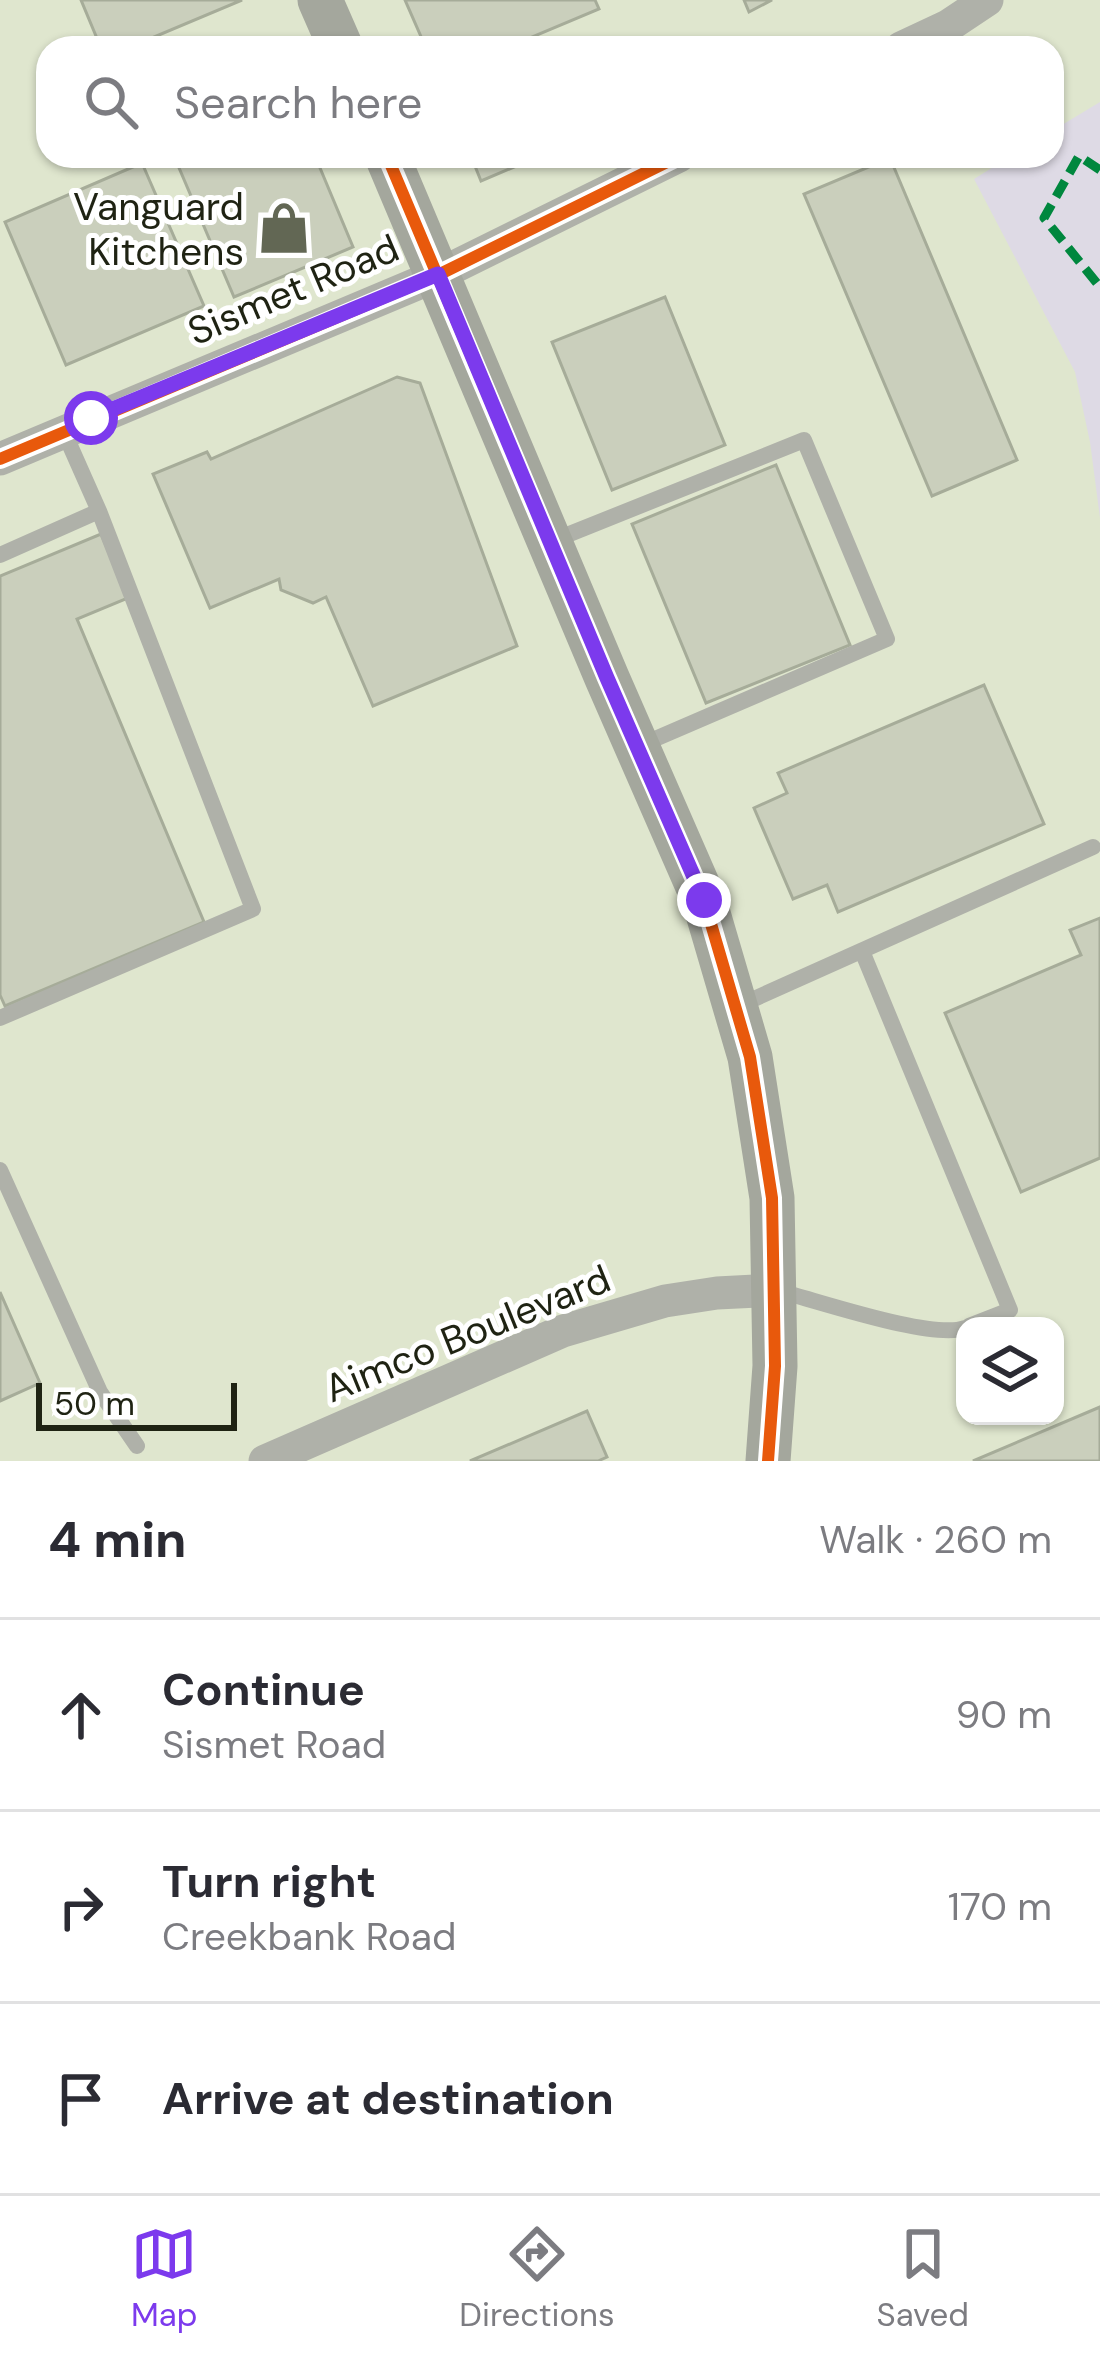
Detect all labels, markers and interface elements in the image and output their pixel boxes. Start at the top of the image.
search box [36,36,1064,168]
icon: search [78,69,144,135]
text: Search here [174,73,422,132]
place label: Vanguard Kitchens [73,181,244,277]
shop icon: Vanguard Kitchens [255,199,313,257]
street label: Sismet Road [180,222,406,357]
route start [64,391,118,445]
route end [677,873,731,927]
street label: Aimco Boulevard [317,1253,618,1414]
map controls [956,1317,1064,1425]
button: layers [956,1317,1064,1425]
scale bar [36,1377,237,1430]
text: 50 m [54,1382,135,1425]
text: 4 min [48,1506,187,1573]
text: Walk · 260 m [819,1514,1052,1565]
text: Continue [162,1660,365,1719]
icon: ahead [48,1682,114,1748]
text: 90 m [956,1689,1052,1740]
text: Sismet Road [162,1719,386,1770]
text: Turn right [162,1852,376,1911]
icon: right [48,1874,114,1940]
text: 170 m [948,1881,1052,1932]
text: Creekbank Road [162,1911,456,1962]
icon: arrive [48,2066,114,2132]
text: Arrive at destination [162,2069,614,2128]
tab: Map [131,2221,197,2336]
tab: Directions [459,2221,615,2336]
tab: Saved [877,2221,969,2336]

